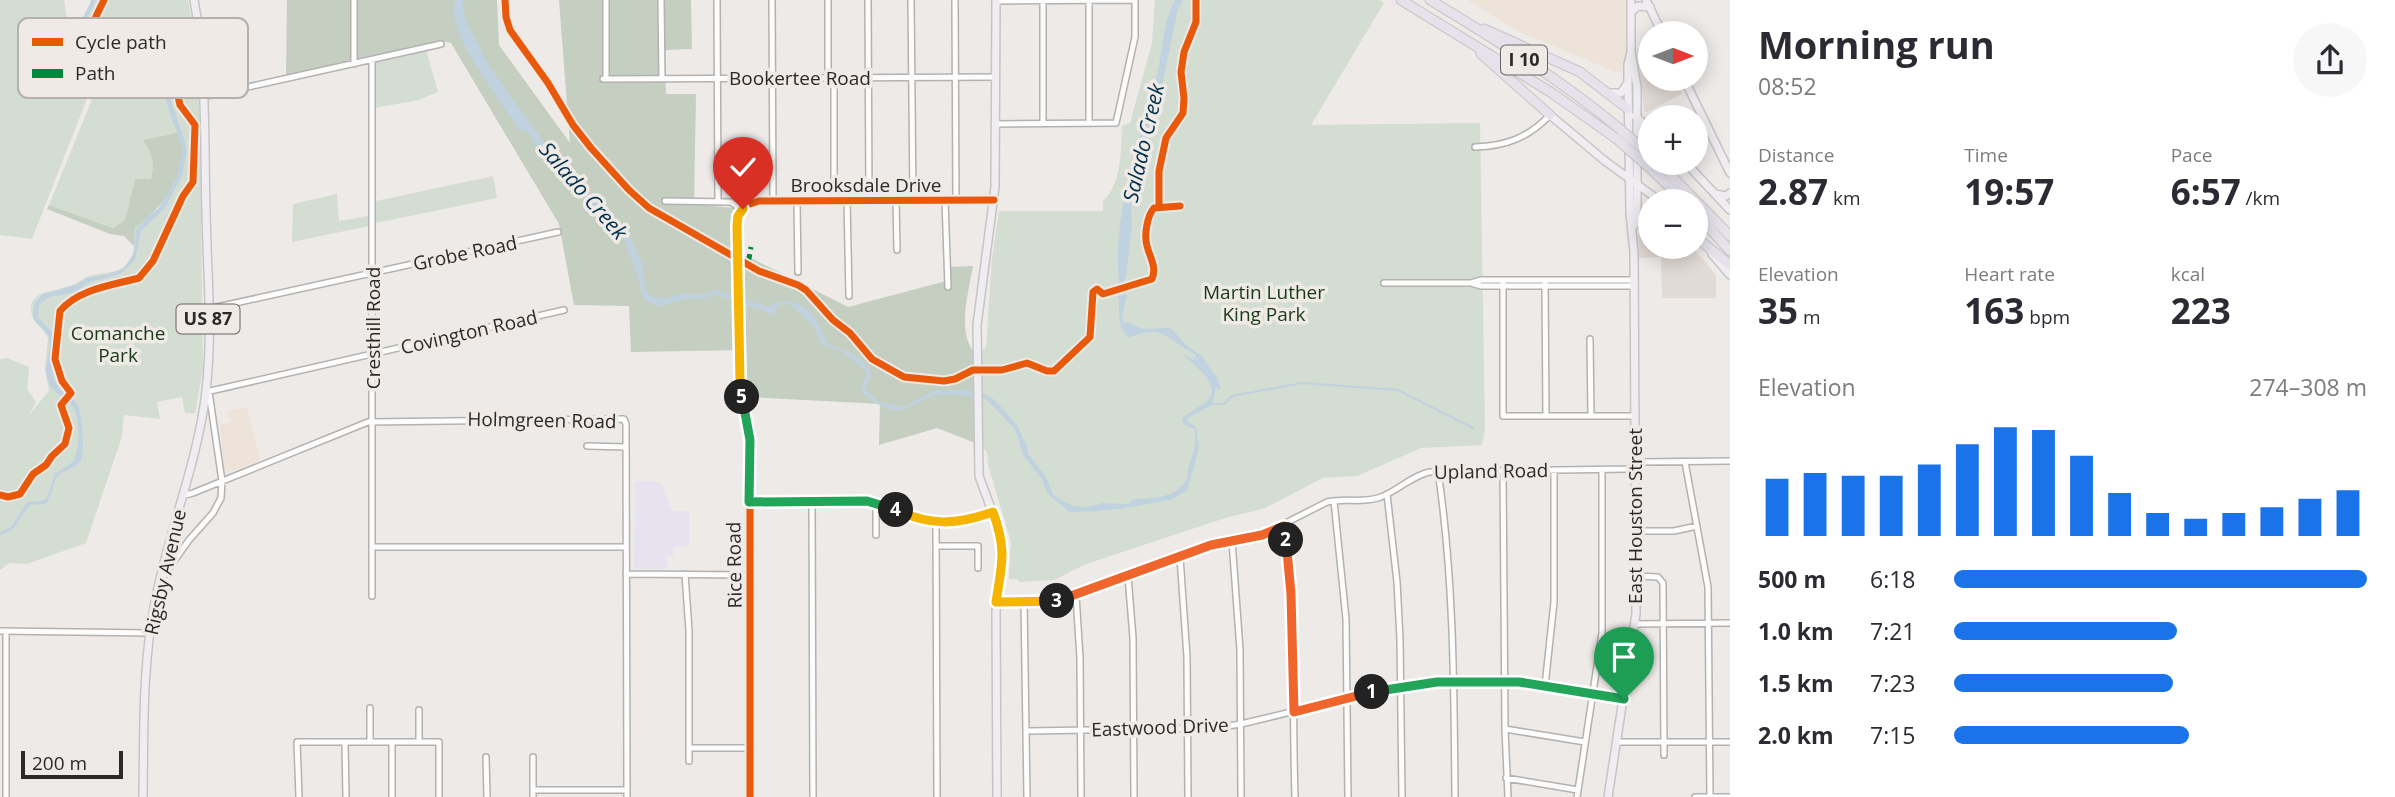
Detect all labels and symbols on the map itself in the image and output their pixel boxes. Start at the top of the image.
legend [18,18,248,98]
north arrow [1638,21,1708,91]
text: Cycle path [75,29,167,55]
road number: I 10 [1501,46,1547,74]
text: Path [75,60,115,86]
street label: Bookertee Road [729,65,871,91]
water label: Salado Creek [1116,80,1170,205]
water label: Salado Creek [534,136,634,246]
pin [713,137,773,209]
street label: Brooksdale Drive [790,172,942,198]
street label: Grobe Road [411,229,519,277]
street label: Cresthill Road [360,267,386,389]
park label: Martin Luther King Park [1203,279,1325,327]
road number: US 87 [176,304,240,334]
street label: Covington Road [398,304,540,360]
park label: Comanche Park [71,320,165,368]
pin: 5 [724,380,760,414]
street label: Holmgreen Road [467,406,617,434]
street label: East Houston Street [1622,428,1648,604]
street label: Upland Road [1434,457,1548,485]
pin: 4 [878,492,914,528]
street label: Rigsby Avenue [138,507,192,637]
street label: Rice Road [720,521,748,609]
pin: 2 [1268,522,1304,558]
pin: 3 [1040,584,1074,618]
pin [1594,627,1654,699]
pin: 1 [1354,674,1390,710]
street label: Eastwood Drive [1091,712,1229,742]
scale bar [21,748,122,780]

